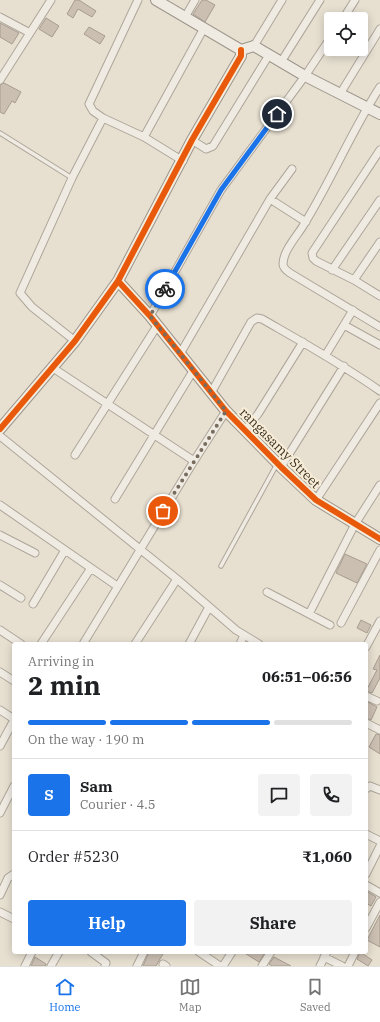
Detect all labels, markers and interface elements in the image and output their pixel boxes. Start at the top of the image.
map controls [324,12,368,56]
button: locate [324,12,368,56]
pin [260,97,294,131]
icon: home [266,103,288,125]
courier [145,269,185,309]
icon: bike [154,278,176,300]
street label: rangasamy Street [236,404,324,492]
pin [146,494,180,528]
icon: bag [152,500,174,522]
text: Arriving in [28,653,94,670]
text: 06:51–06:56 [262,667,352,686]
text: 2 min [28,668,101,702]
text: On the way · 190 m [28,731,144,748]
button: chat [258,774,300,816]
button: phone [310,774,352,816]
text: Sam [80,777,113,796]
text: S [44,785,54,804]
text: Courier · 4.5 [80,796,156,813]
text: Order #5230 [28,847,119,866]
text: ₹1,060 [302,847,352,866]
button: Help [28,900,186,946]
button: Share [194,900,352,946]
tab: Home [49,976,81,1014]
tab: Map [179,976,201,1014]
tab: Saved [300,976,331,1014]

